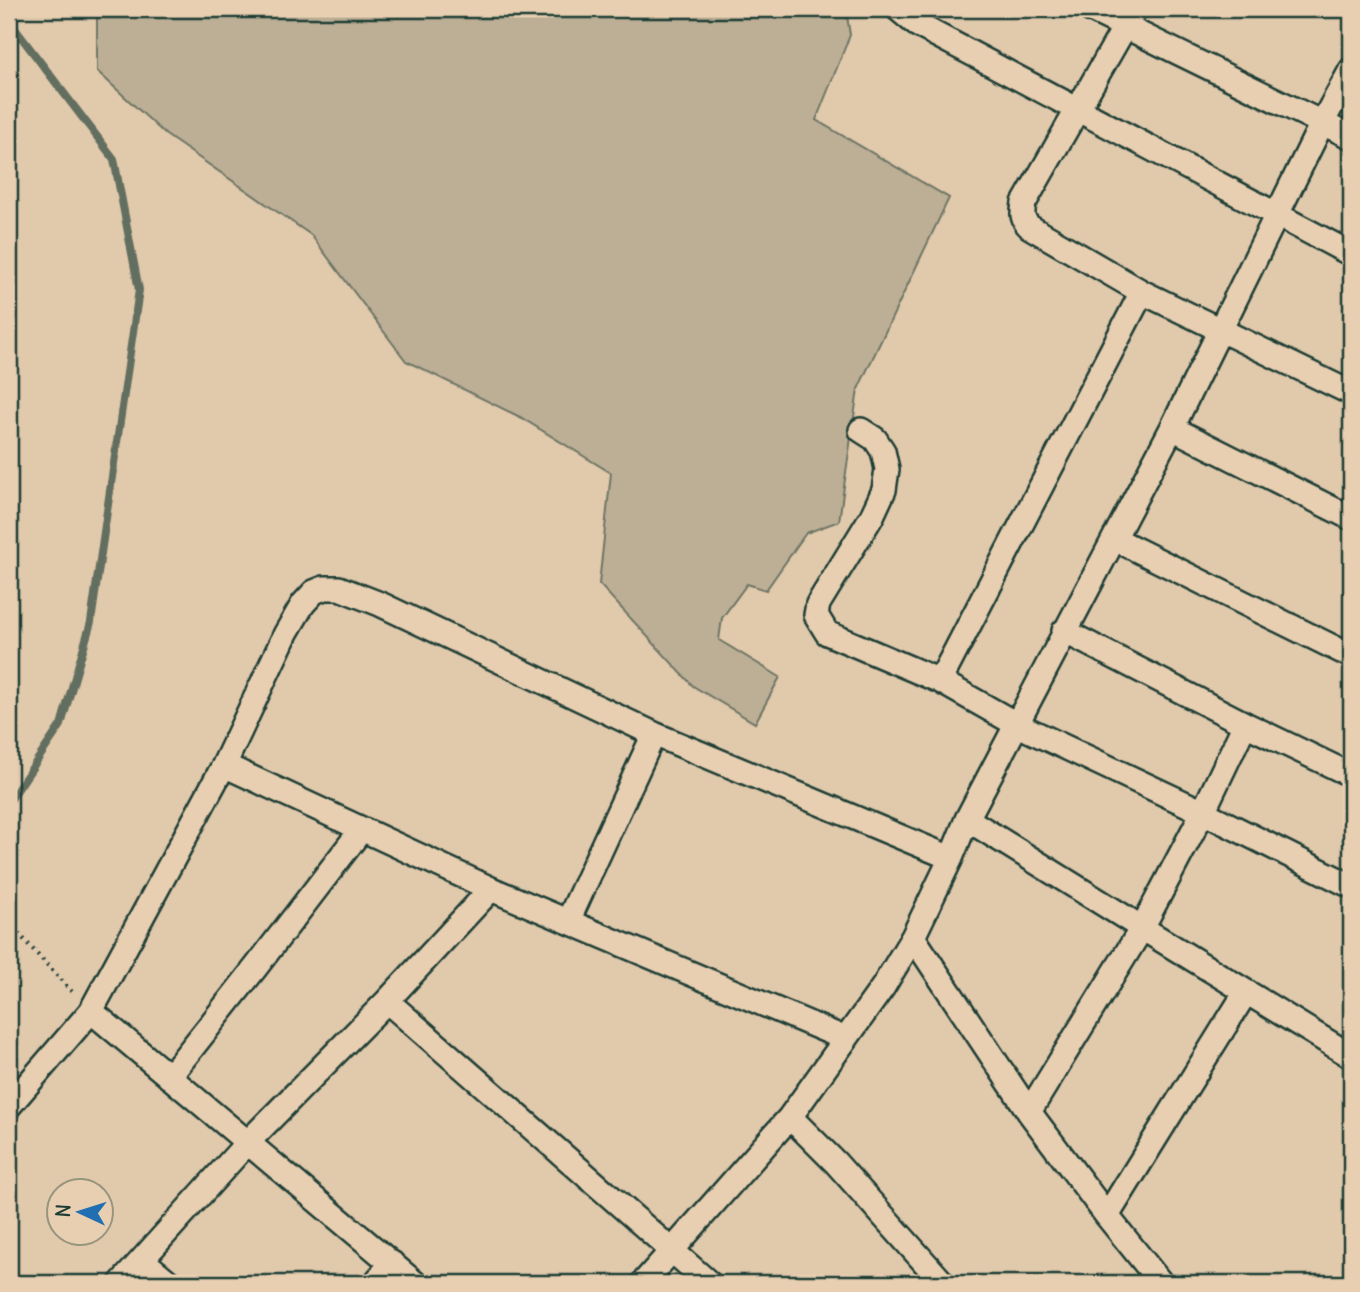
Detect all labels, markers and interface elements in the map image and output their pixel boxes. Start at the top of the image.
north arrow [46,1176,116,1246]
text: N [51,1203,75,1218]

